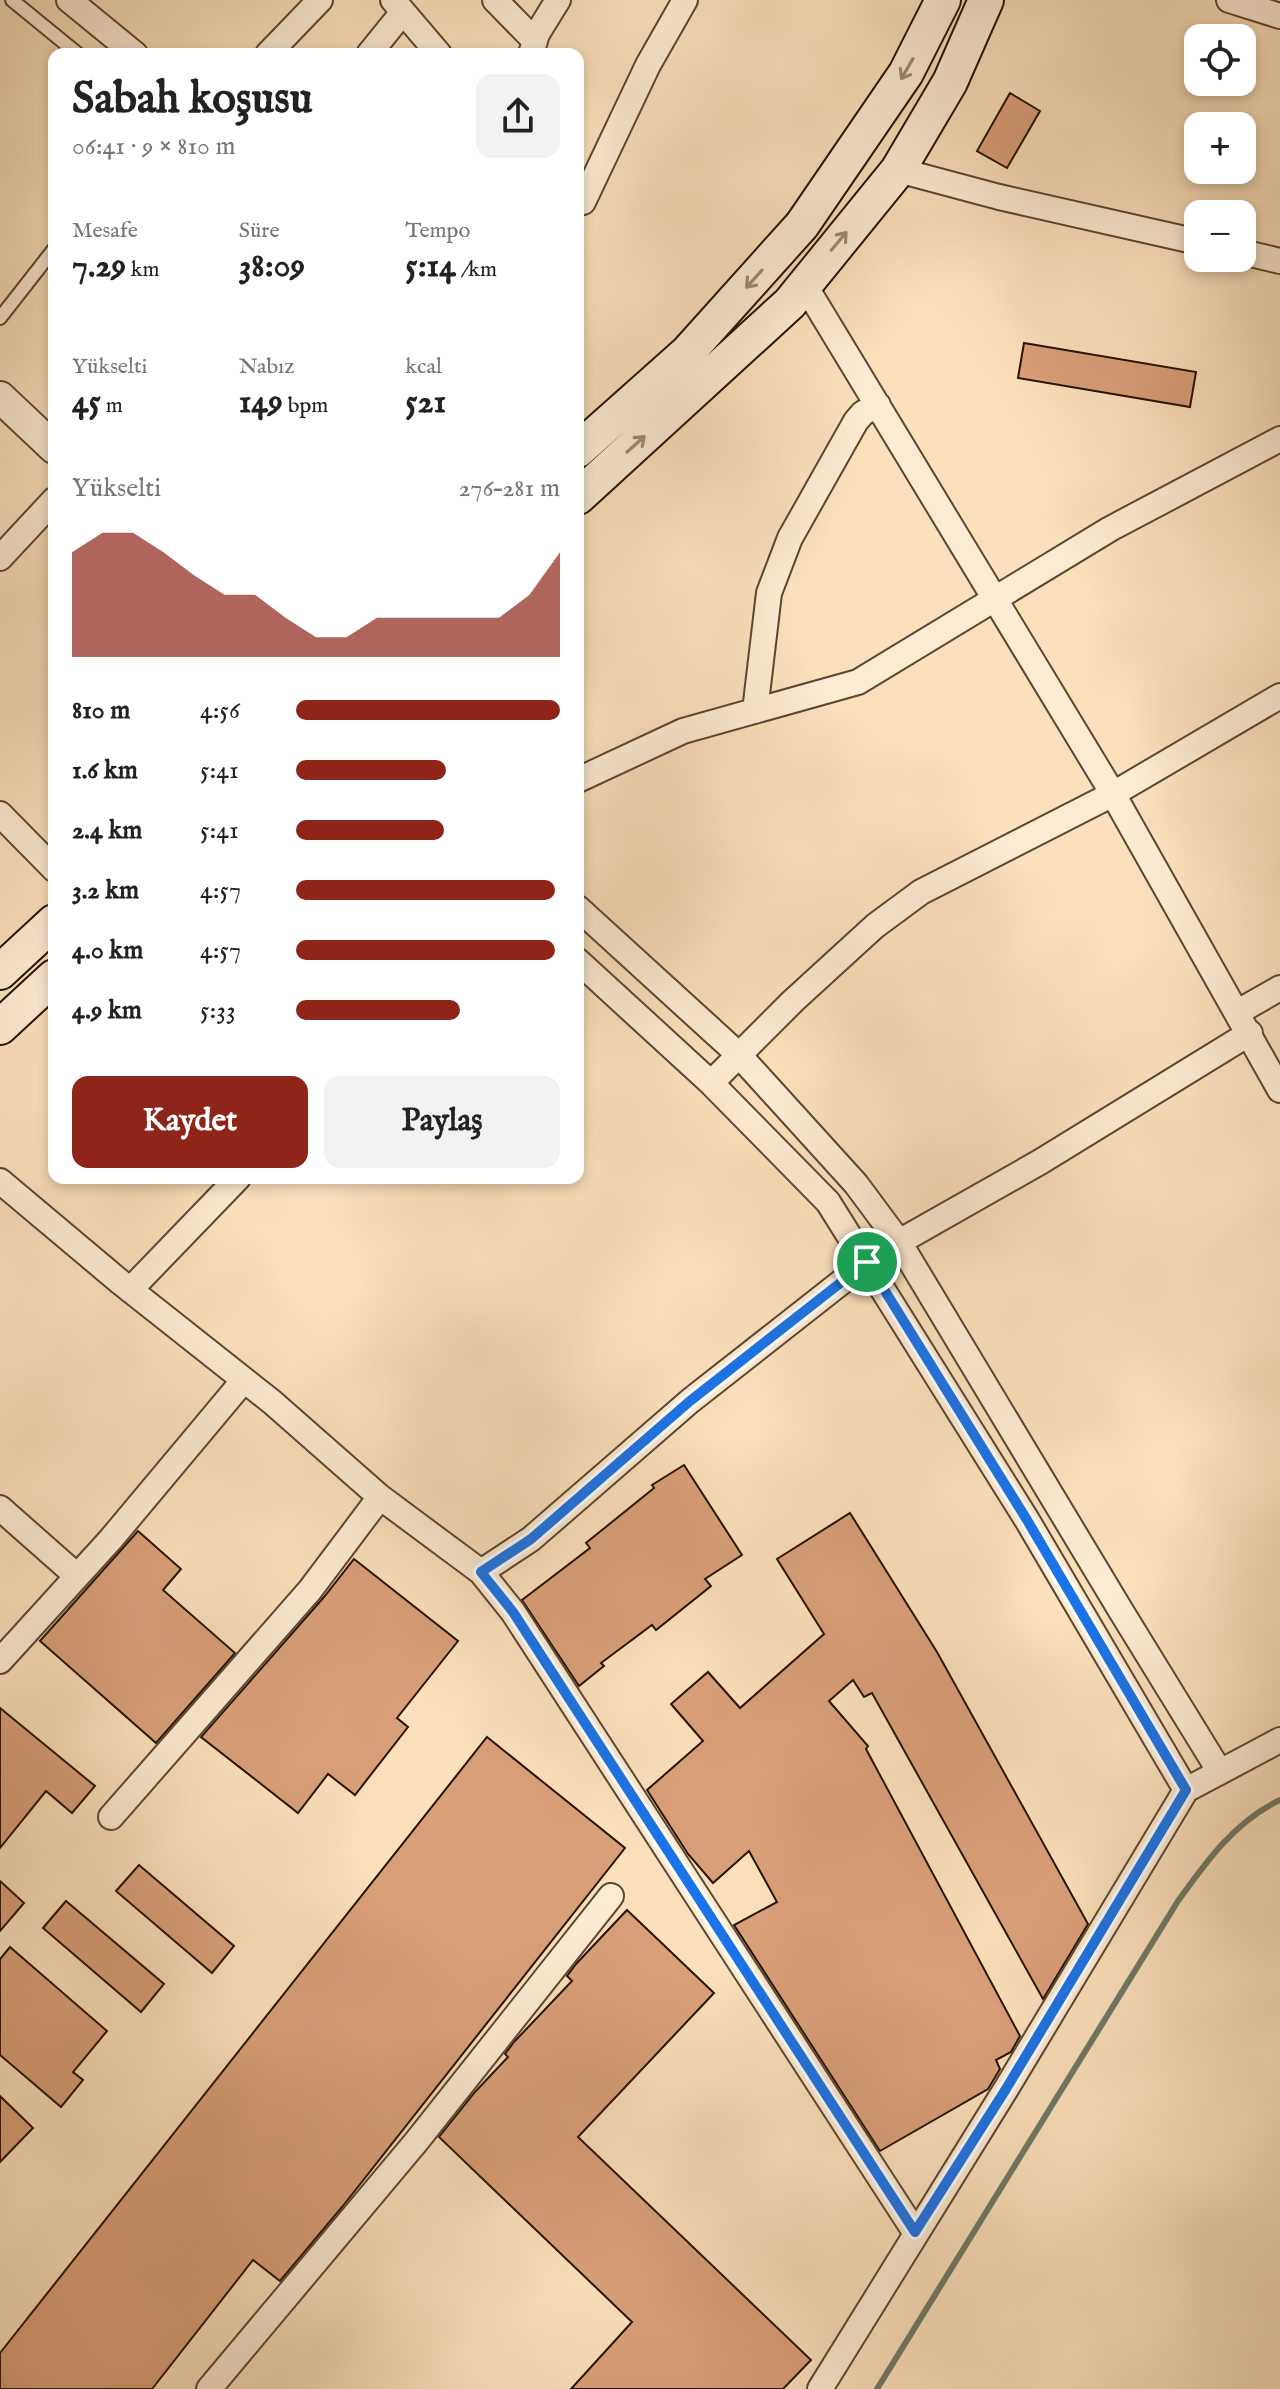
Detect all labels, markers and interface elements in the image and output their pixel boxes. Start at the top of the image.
map controls [1184,24,1256,272]
button: locate [1184,24,1256,96]
one-way arrow [899,57,915,80]
text: Sabah koşusu [72,72,313,128]
button: share [476,74,560,158]
button: + [1184,112,1256,184]
text: 06:41 · 9 × 810 m [72,130,236,163]
button: − [1184,200,1256,272]
text: Mesafe [72,217,138,245]
text: Süre [239,217,280,245]
text: Tempo [405,217,470,245]
one-way arrow [830,232,848,252]
text: 7.29 [72,245,126,288]
text: 38:09 [239,245,305,288]
text: 5:14 [405,245,456,288]
text: km [126,256,160,284]
text: /km [456,256,497,284]
one-way arrow [745,268,763,288]
text: Yükselti [72,353,147,381]
text: Nabız [239,353,294,381]
text: kcal [405,353,442,381]
text: 45 [72,381,101,424]
text: 149 [239,381,283,424]
text: 521 [405,381,446,424]
text: m [101,392,123,420]
text: bpm [283,392,328,420]
one-way arrow [625,435,645,453]
text: Yükselti [72,472,161,505]
text: 276–281 m [458,472,560,505]
text: 810 m [72,694,130,727]
text: 4:56 [200,694,240,727]
text: 1.6 km [72,754,138,787]
text: 5:41 [200,754,239,787]
text: 2.4 km [72,814,142,847]
text: 5:41 [200,814,239,847]
text: 3.2 km [72,874,139,907]
text: 4:57 [200,874,241,907]
text: 4.0 km [72,934,143,967]
text: 4:57 [200,934,241,967]
text: 4.9 km [72,994,142,1027]
text: 5:33 [200,994,236,1027]
button: Kaydet [72,1076,308,1168]
button: Paylaş [324,1076,560,1168]
pin [833,1228,901,1296]
icon: arrive [845,1240,889,1284]

